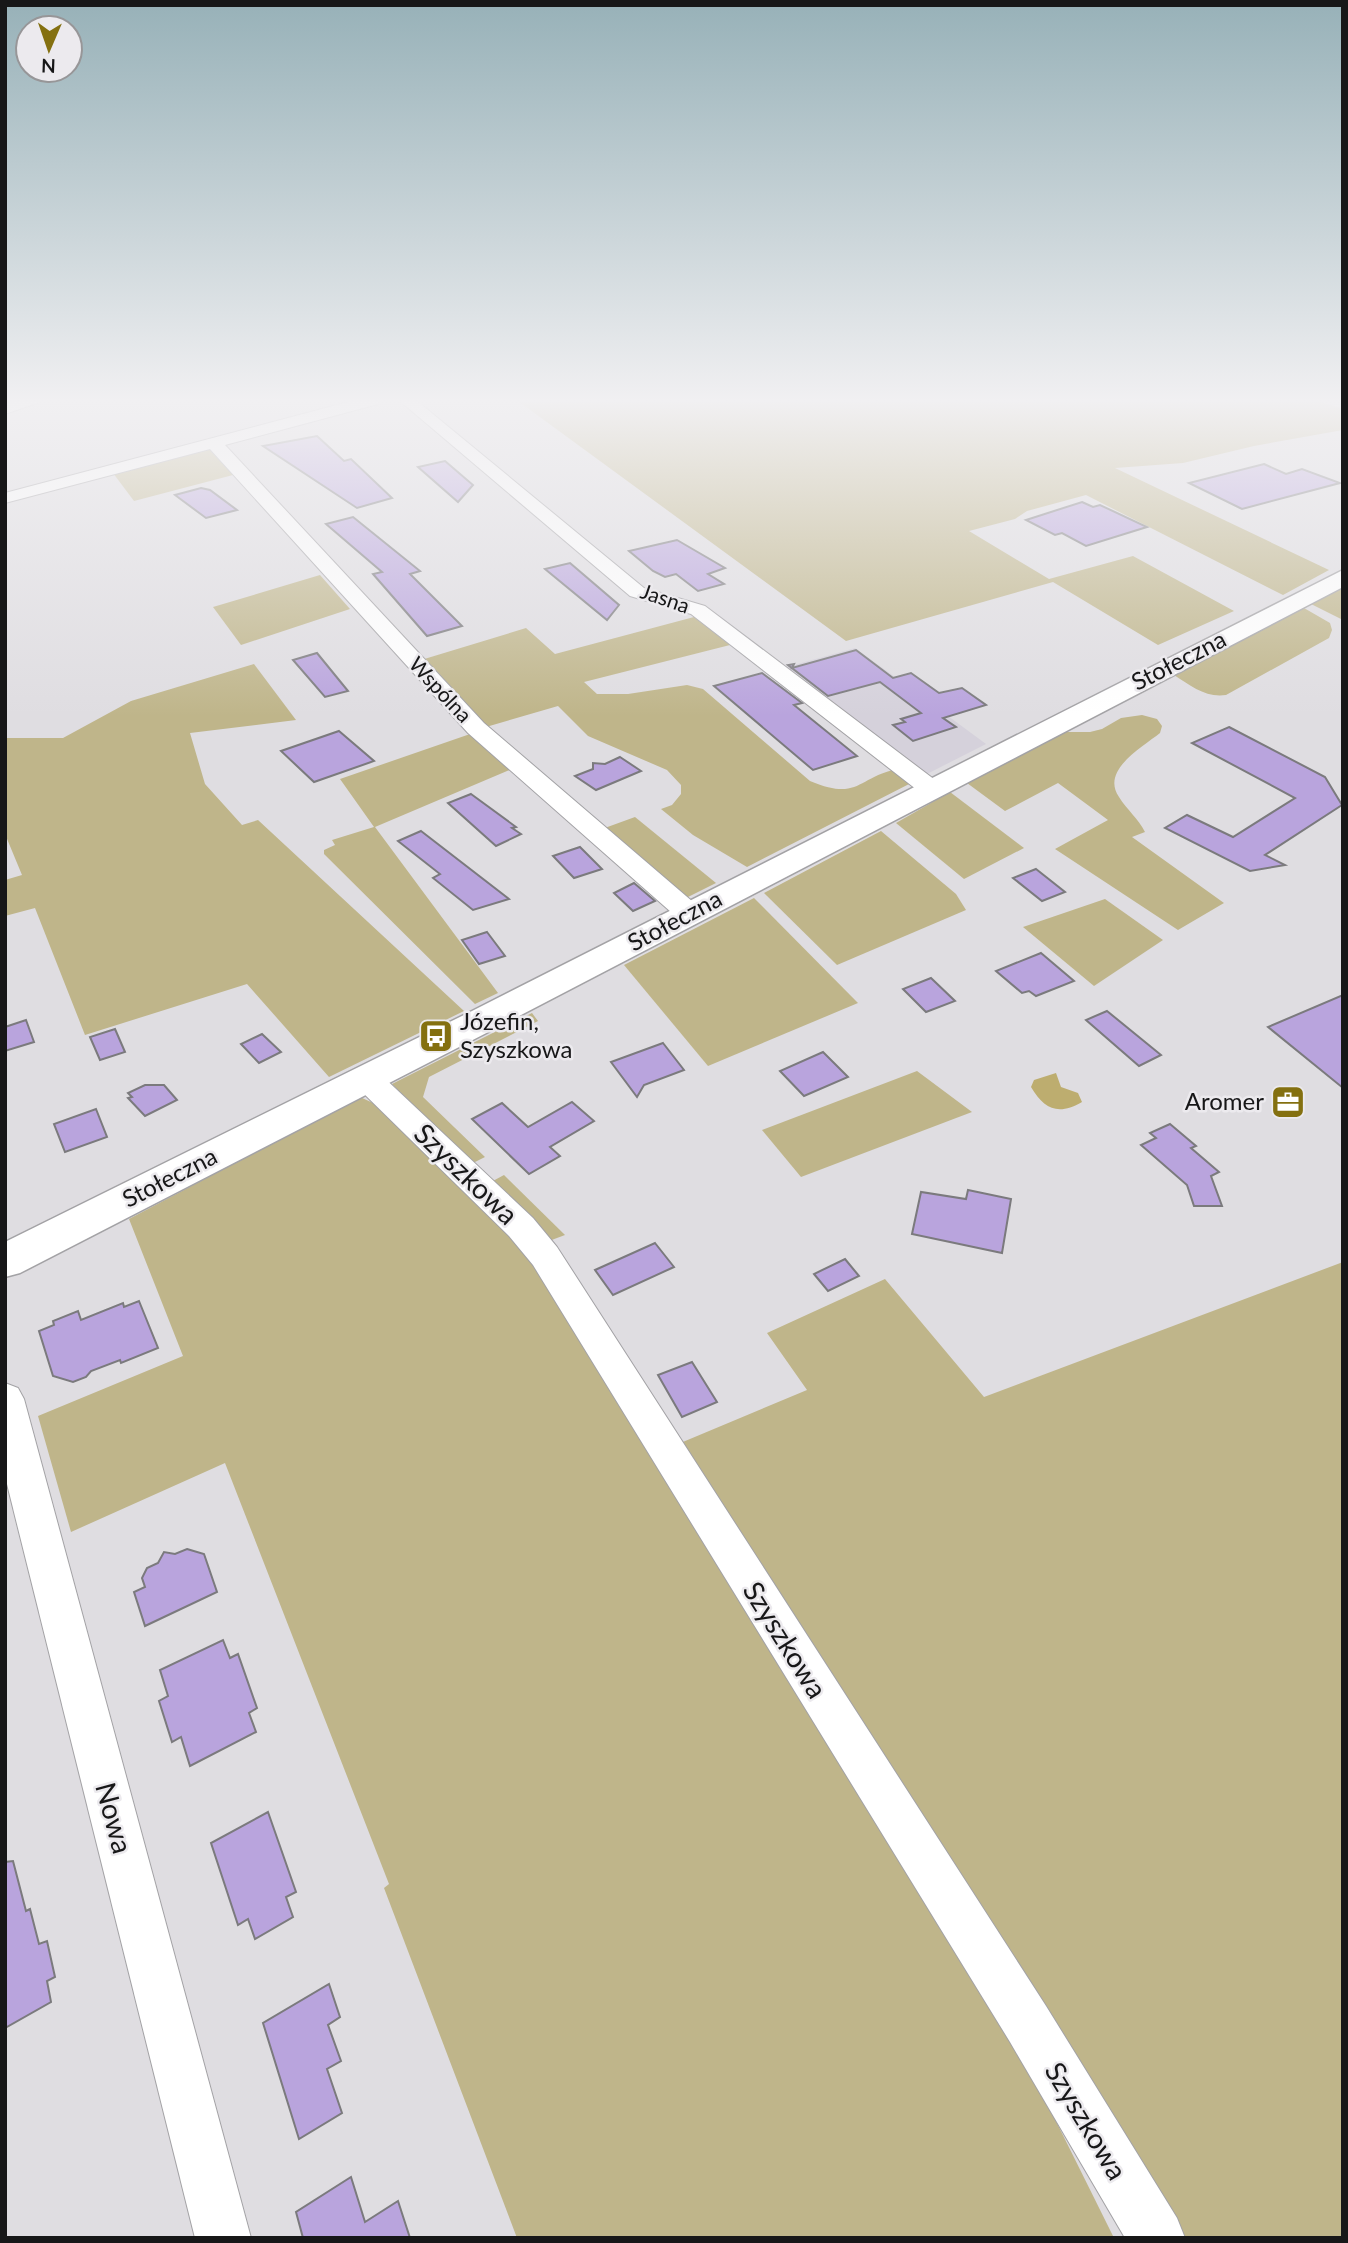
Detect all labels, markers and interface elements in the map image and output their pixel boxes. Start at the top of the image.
north arrow [14,14,84,84]
text: N [41,55,56,78]
street label: Jasna [638,578,693,618]
street label: Stołeczna [1126,624,1230,696]
street label: Wspólna [404,651,478,727]
street label: Stołeczna [622,883,726,957]
place label: Józefin, Szyszkowa [460,1006,572,1063]
bus stop icon: Józefin, Szyszkowa [417,1017,455,1055]
office icon: Aromer [1269,1083,1307,1121]
place label: Aromer [1185,1086,1264,1115]
street label: Szyszkowa [408,1115,526,1231]
street label: Stołeczna [117,1141,221,1213]
street label: Szyszkowa [737,1575,835,1704]
street label: Nowa [89,1778,141,1857]
street label: Szyszkowa [1039,2056,1135,2185]

